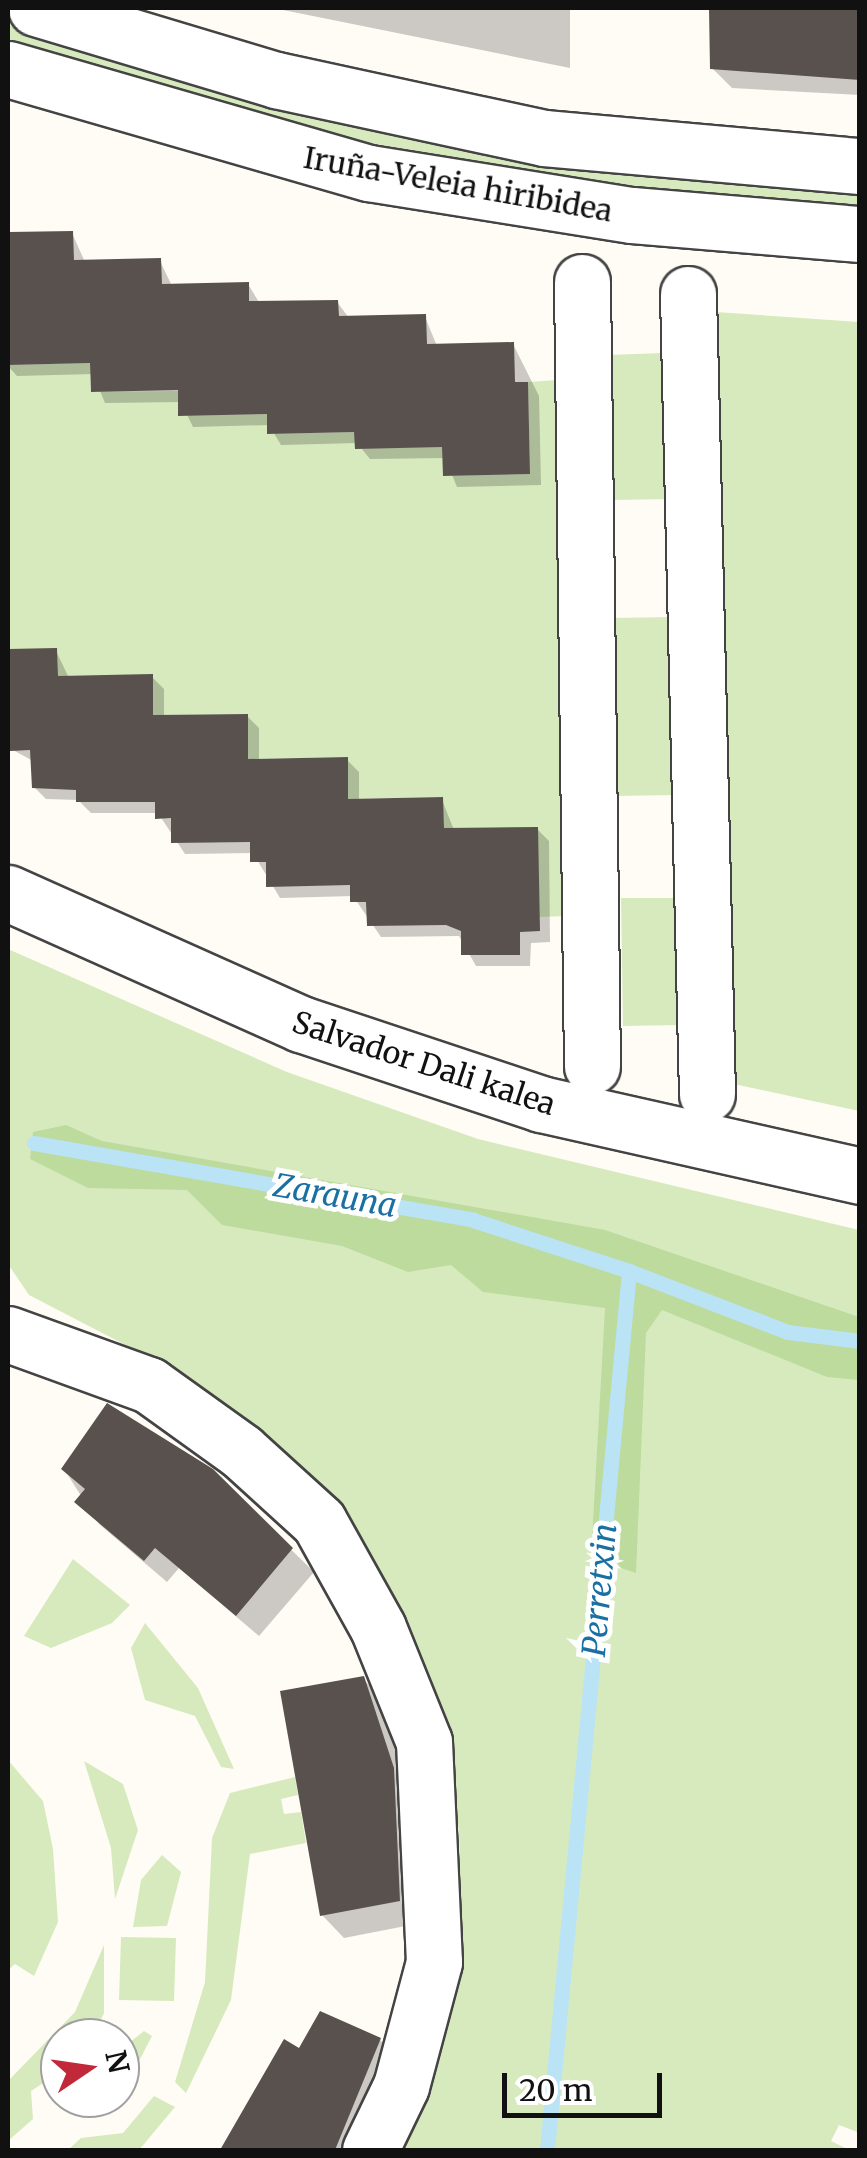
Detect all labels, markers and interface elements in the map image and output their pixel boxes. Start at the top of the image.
street label: Iruña-Veleia hiribidea [301,139,615,229]
street label: Salvador Dali kalea [288,1004,560,1122]
water label: Zarauna [271,1166,399,1226]
water label: Perretxin [575,1522,625,1658]
north arrow [40,2018,140,2118]
text: N [97,2047,137,2077]
scale bar [507,2053,667,2115]
text: 20 m [519,2071,592,2109]

